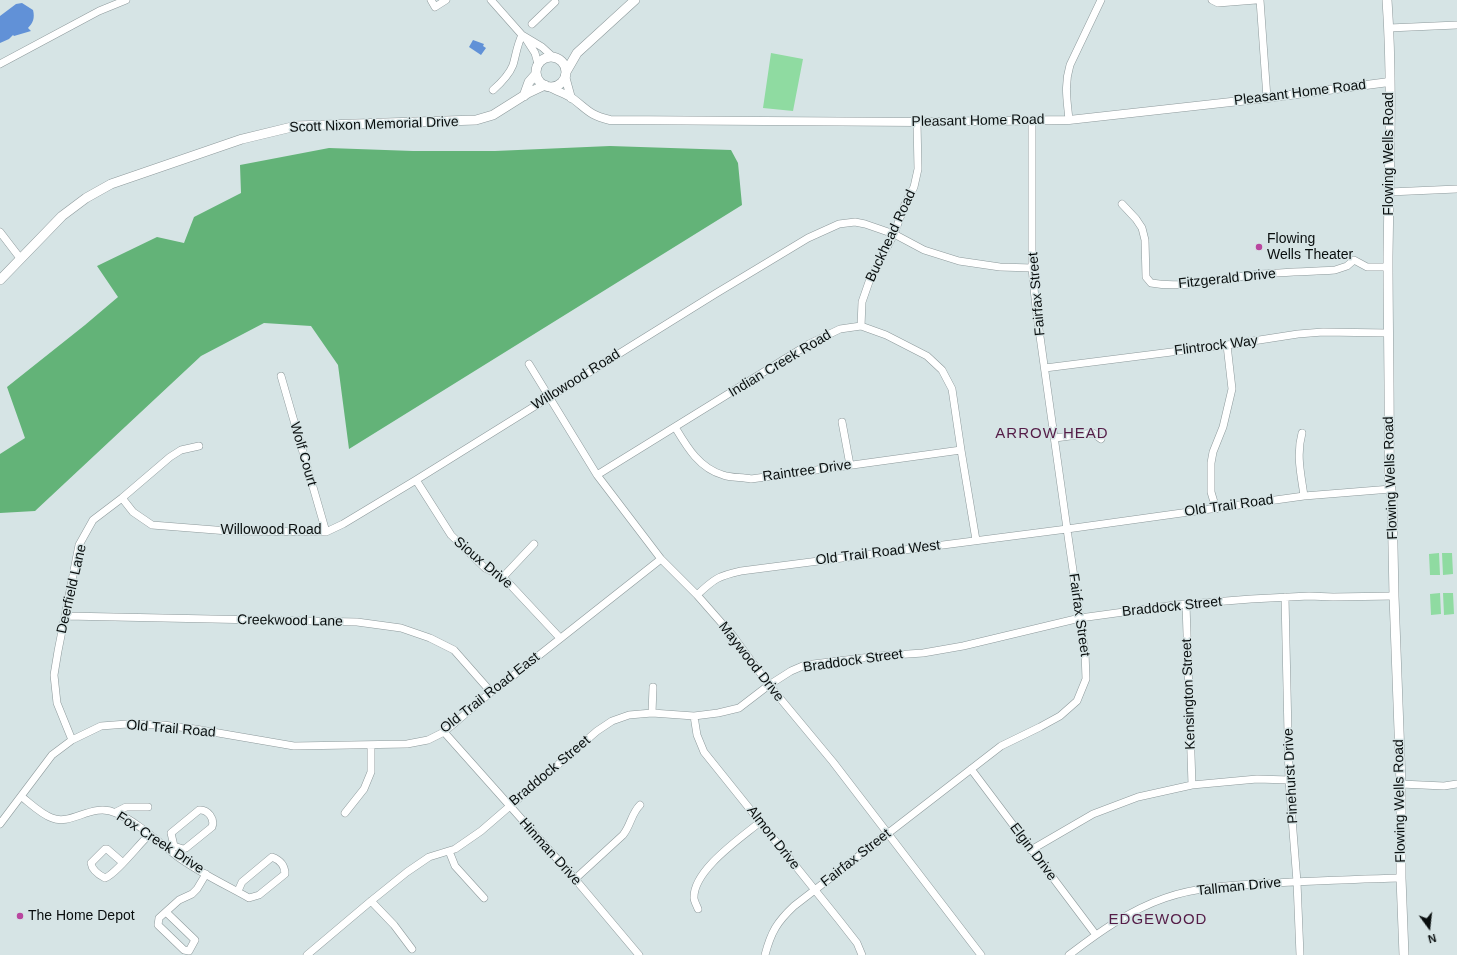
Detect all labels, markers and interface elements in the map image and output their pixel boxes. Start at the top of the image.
street label: Pleasant Home Road [1233,77,1367,109]
street label: Flowing Wells Road [1381,92,1397,216]
street label: Pleasant Home Road [911,111,1045,131]
street label: Scott Nixon Memorial Drive [289,114,459,136]
street label: Buckhead Road [862,187,920,285]
place label: Flowing Wells Theater [1267,231,1353,264]
marker: Flowing Wells Theater [1254,242,1264,252]
street label: Fairfax Street [1025,251,1049,337]
street label: Fitzgerald Drive [1177,266,1277,292]
street label: Indian Creek Road [726,327,834,401]
street label: Flintrock Way [1173,333,1259,359]
street label: Willowood Road [529,346,623,414]
street label: Flowing Wells Road [1380,416,1402,540]
street label: Wolf Court [286,420,320,488]
district label: ARROW HEAD [995,425,1109,443]
street label: Raintree Drive [762,456,852,486]
street label: Old Trail Road [1183,491,1275,521]
street label: Willowood Road [220,522,322,538]
street label: Sioux Drive [450,534,516,592]
street label: Old Trail Road West [815,537,941,569]
street label: Deerfield Lane [54,543,90,635]
street label: Fairfax Street [1065,572,1093,658]
street label: Braddock Street [1121,593,1223,621]
street label: Creekwood Lane [237,612,343,630]
street label: Maywood Drive [715,619,787,705]
street label: Kensington Street [1179,638,1199,750]
street label: Braddock Street [802,646,904,676]
street label: Old Trail Road East [437,649,543,737]
street label: Old Trail Road [126,717,216,741]
street label: Pinehurst Drive [1280,728,1302,824]
street label: Braddock Street [506,732,594,810]
street label: Flowing Wells Road [1391,739,1409,863]
street label: Almon Drive [743,803,803,873]
street label: Fox Creek Drive [113,808,207,878]
street label: Hinman Drive [515,815,585,889]
street label: Elgin Drive [1006,820,1060,884]
street label: Fairfax Street [818,826,894,890]
street label: Tallman Drive [1196,874,1282,900]
north arrow [1409,907,1449,947]
place label: The Home Depot [28,908,135,924]
marker: The Home Depot [15,911,25,921]
district label: EDGEWOOD [1109,911,1207,929]
text: N [1427,932,1438,945]

